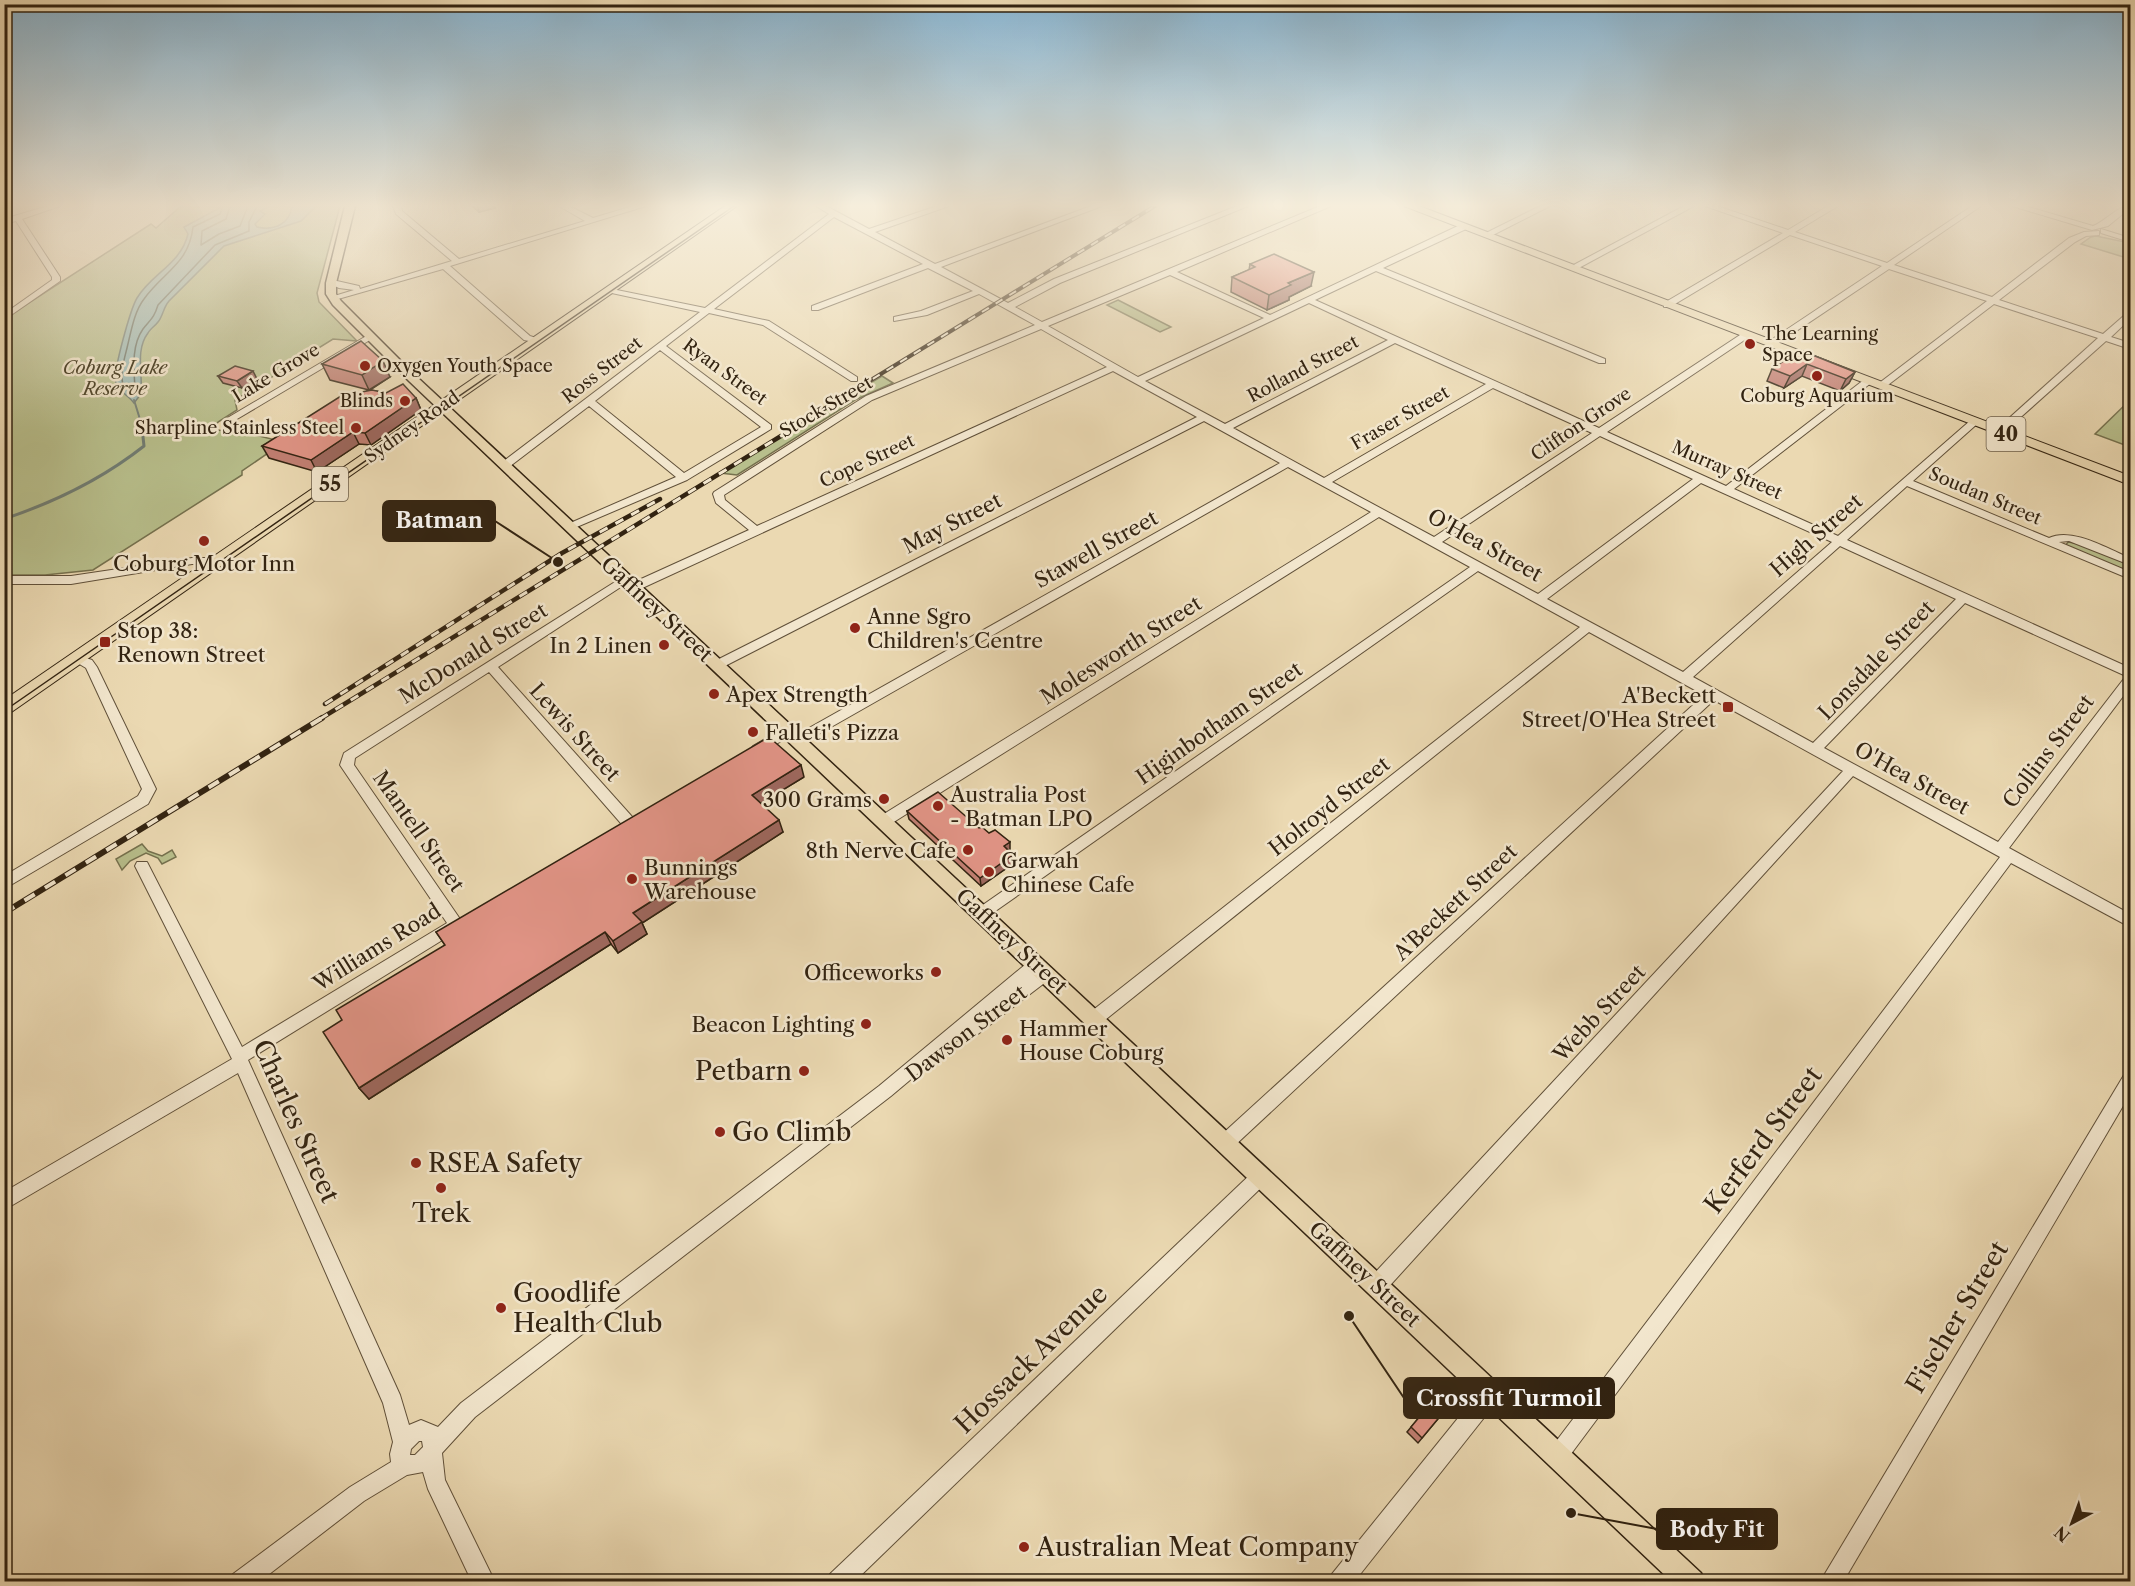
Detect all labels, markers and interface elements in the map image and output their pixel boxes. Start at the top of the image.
place label: The Learning Space [1762,323,1879,366]
street label: Rolland Street [1244,330,1363,407]
street label: Ross Street [558,332,647,408]
street label: Ryan Street [679,334,772,410]
marker: The Learning Space [1743,337,1757,351]
street label: Lake Grove [229,338,323,408]
place label: Oxygen Youth Space [377,355,553,377]
park label: Coburg Lake Reserve [63,357,169,400]
marker: Oxygen Youth Space [358,359,372,373]
marker: Coburg Aquarium [1810,369,1824,383]
street label: Stock Street [776,371,877,442]
street label: Fraser Street [1347,381,1454,455]
street label: Clifton Grove [1527,382,1635,466]
place label: Coburg Aquarium [1740,385,1894,407]
street label: Sydney Road [360,386,464,468]
place label: Blinds [340,390,393,412]
marker: Blinds [398,394,412,408]
place label: Sharpline Stainless Steel [135,417,344,439]
road number: 40 [1986,417,2026,451]
marker: Sharpline Stainless Steel [349,421,363,435]
street label: Cope Street [816,429,918,493]
street label: Murray Street [1668,436,1786,504]
street label: Soudan Street [1925,462,2045,530]
road number: 55 [312,467,348,501]
street label: May Street [898,487,1006,559]
street label: High Street [1765,488,1868,582]
callout: Batman [383,501,495,541]
street label: O'Hea Street [1423,503,1547,587]
street label: Stawell Street [1030,505,1162,593]
text: Batman [395,507,483,534]
marker: Coburg Motor Inn [197,534,211,548]
place label: Coburg Motor Inn [113,551,295,576]
street label: Gaffney Street [596,551,718,667]
street label: Molesworth Street [1036,590,1206,710]
street label: Lonsdale Street [1813,595,1940,725]
street label: McDonald Street [394,597,552,709]
place label: Anne Sgro Children's Centre [866,604,1043,653]
place label: Stop 38: Renown Street [117,618,266,667]
marker: Anne Sgro Children's Centre [848,621,862,635]
place label: In 2 Linen [549,633,652,658]
marker: Stop 38: Renown Street [98,635,112,649]
marker: In 2 Linen [657,638,671,652]
street label: Higinbotham Street [1131,656,1307,790]
street label: Lewis Street [524,678,626,787]
place label: Apex Strength [725,682,868,707]
place label: A'Beckett Street/O'Hea Street [1522,683,1717,732]
marker: Apex Strength [707,687,721,701]
street label: Collins Street [1997,689,2099,813]
marker: A'Beckett Street/O'Hea Street [1721,700,1735,714]
place label: Falleti's Pizza [765,720,900,745]
marker: Falleti's Pizza [746,725,760,739]
street label: O'Hea Street [1850,736,1974,820]
street label: Holroyd Street [1264,751,1395,861]
street label: Mantell Street [368,766,470,897]
place label: Australia Post - Batman LPO [949,782,1093,831]
place label: 300 Grams [763,787,872,812]
marker: 300 Grams [877,792,891,806]
marker: Australia Post - Batman LPO [931,799,945,813]
place label: 8th Nerve Cafe [806,838,956,863]
street label: A'Beckett Street [1388,838,1522,966]
marker: 8th Nerve Cafe [961,843,975,857]
place label: Garwah Chinese Cafe [1001,848,1134,897]
place label: Bunnings Warehouse [643,855,756,904]
marker: Garwah Chinese Cafe [982,865,996,879]
marker: Bunnings Warehouse [625,872,639,886]
street label: Gaffney Street [951,883,1073,999]
street label: Williams Road [308,898,446,997]
street label: Webb Street [1547,959,1651,1067]
place label: Officeworks [804,960,924,985]
marker: Officeworks [929,965,943,979]
street label: Dawson Street [901,979,1032,1087]
place label: Beacon Lighting [691,1012,855,1037]
place label: Hammer House Coburg [1019,1016,1164,1065]
marker: Beacon Lighting [859,1017,873,1031]
marker: Hammer House Coburg [1000,1033,1014,1047]
street label: Charles Street [246,1034,347,1208]
place label: Petbarn [695,1055,792,1087]
street label: Kerferd Street [1697,1060,1829,1220]
marker: Petbarn [797,1064,811,1078]
place label: Go Climb [732,1116,851,1148]
marker: Go Climb [713,1125,727,1139]
place label: RSEA Safety [428,1147,583,1179]
marker: RSEA Safety [409,1156,423,1170]
marker: Trek [434,1181,448,1195]
place label: Trek [412,1197,471,1229]
street label: Gaffney Street [1304,1216,1426,1332]
street label: Fischer Street [1899,1235,2015,1399]
place label: Goodlife Health Club [513,1277,663,1339]
street label: Hossack Avenue [948,1278,1114,1440]
marker: Goodlife Health Club [494,1301,508,1315]
callout: Crossfit Turmoil [1404,1378,1614,1418]
text: Crossfit Turmoil [1416,1385,1602,1412]
north arrow [2042,1493,2102,1553]
callout: Body Fit [1657,1509,1777,1549]
text: Body Fit [1670,1516,1765,1543]
text: N [2050,1522,2074,1546]
place label: Australian Meat Company [1035,1531,1359,1563]
marker: Australian Meat Company [1017,1540,1031,1554]

